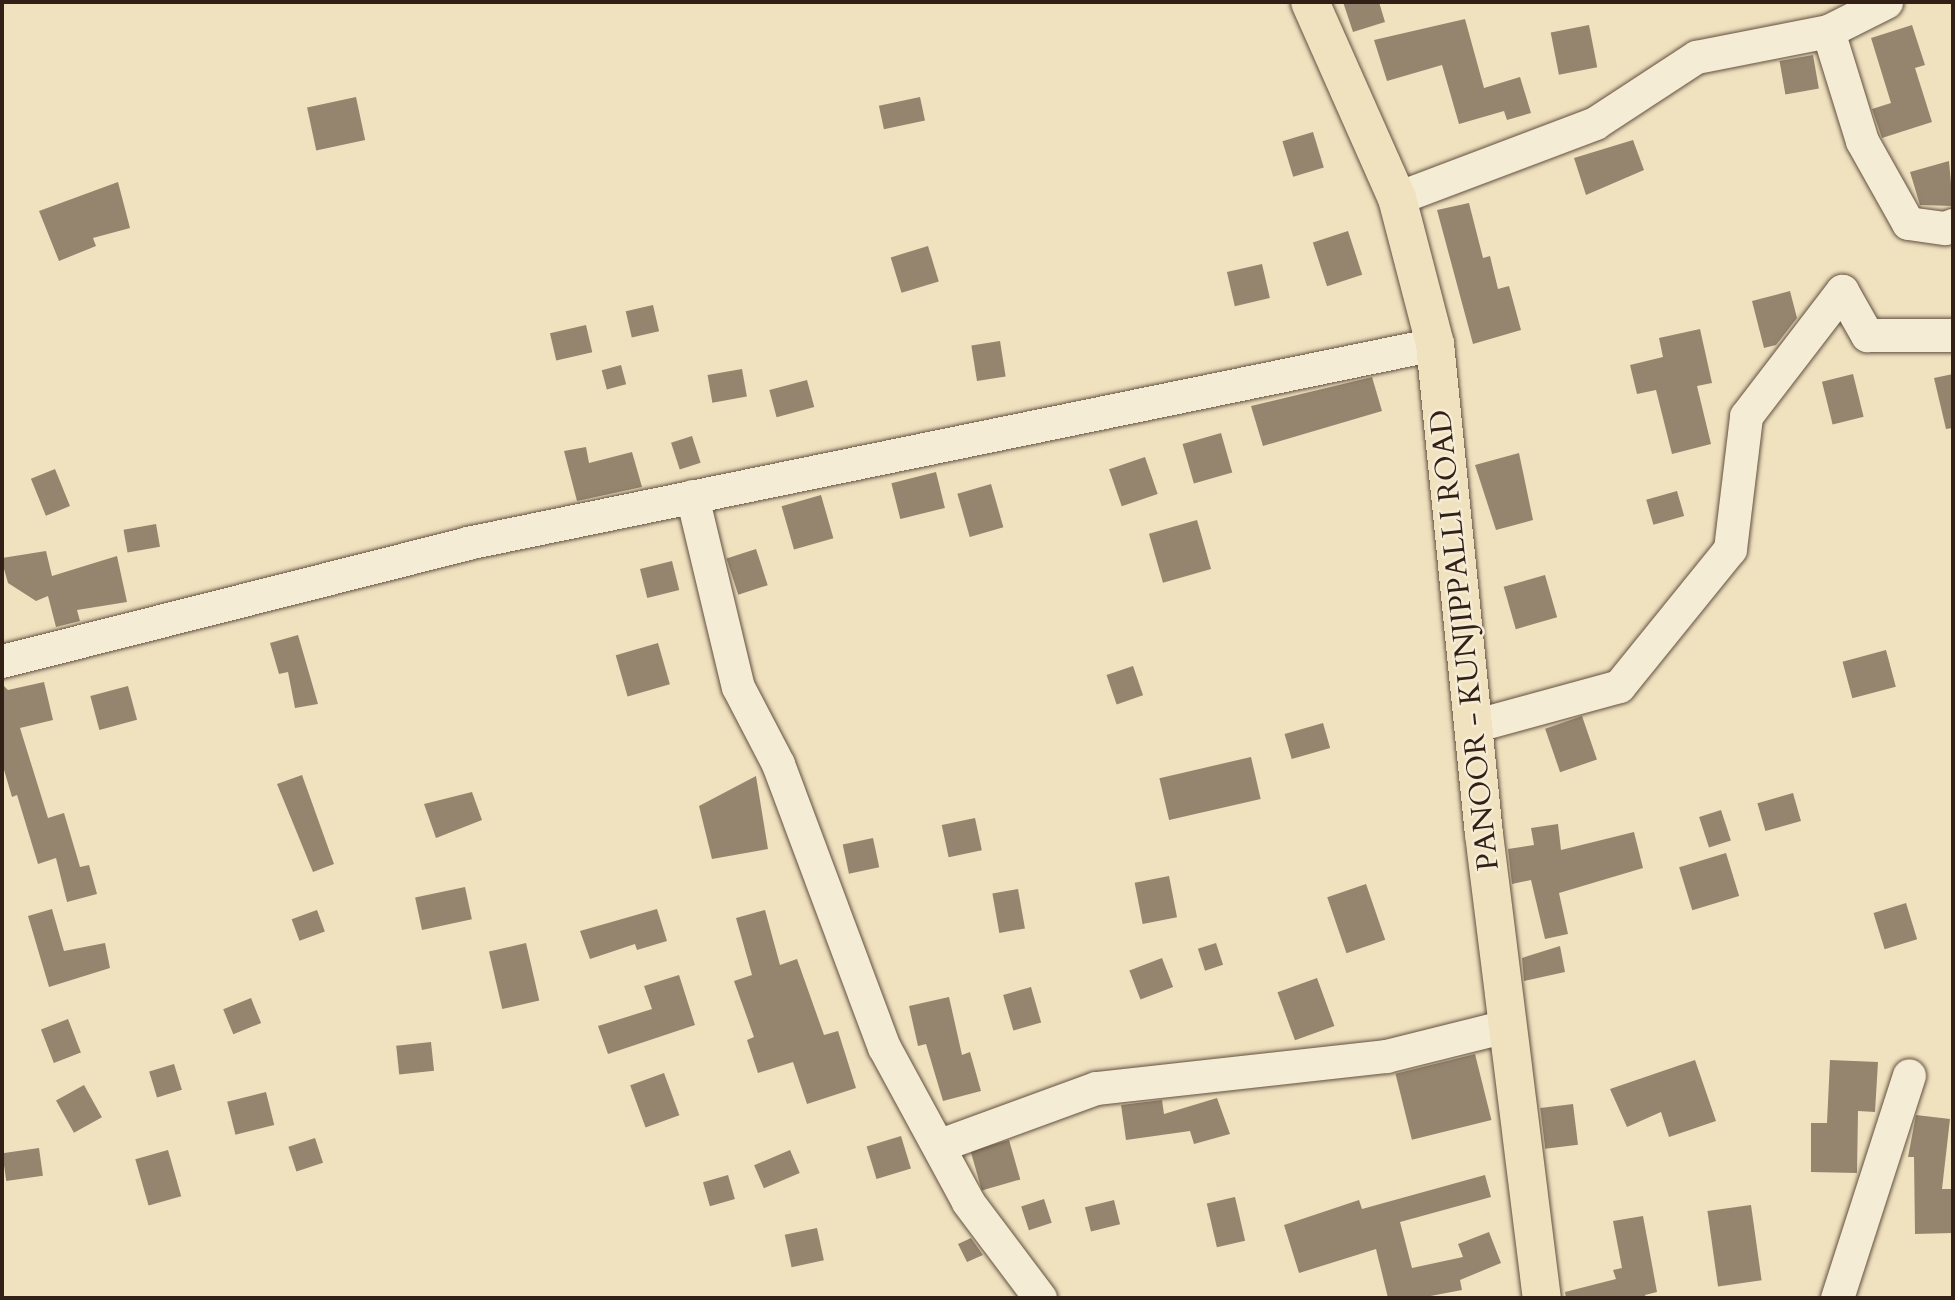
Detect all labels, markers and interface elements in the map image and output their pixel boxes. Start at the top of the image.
street label: PANOOR - KUNJIPPALLI ROAD [1423,408,1507,872]

